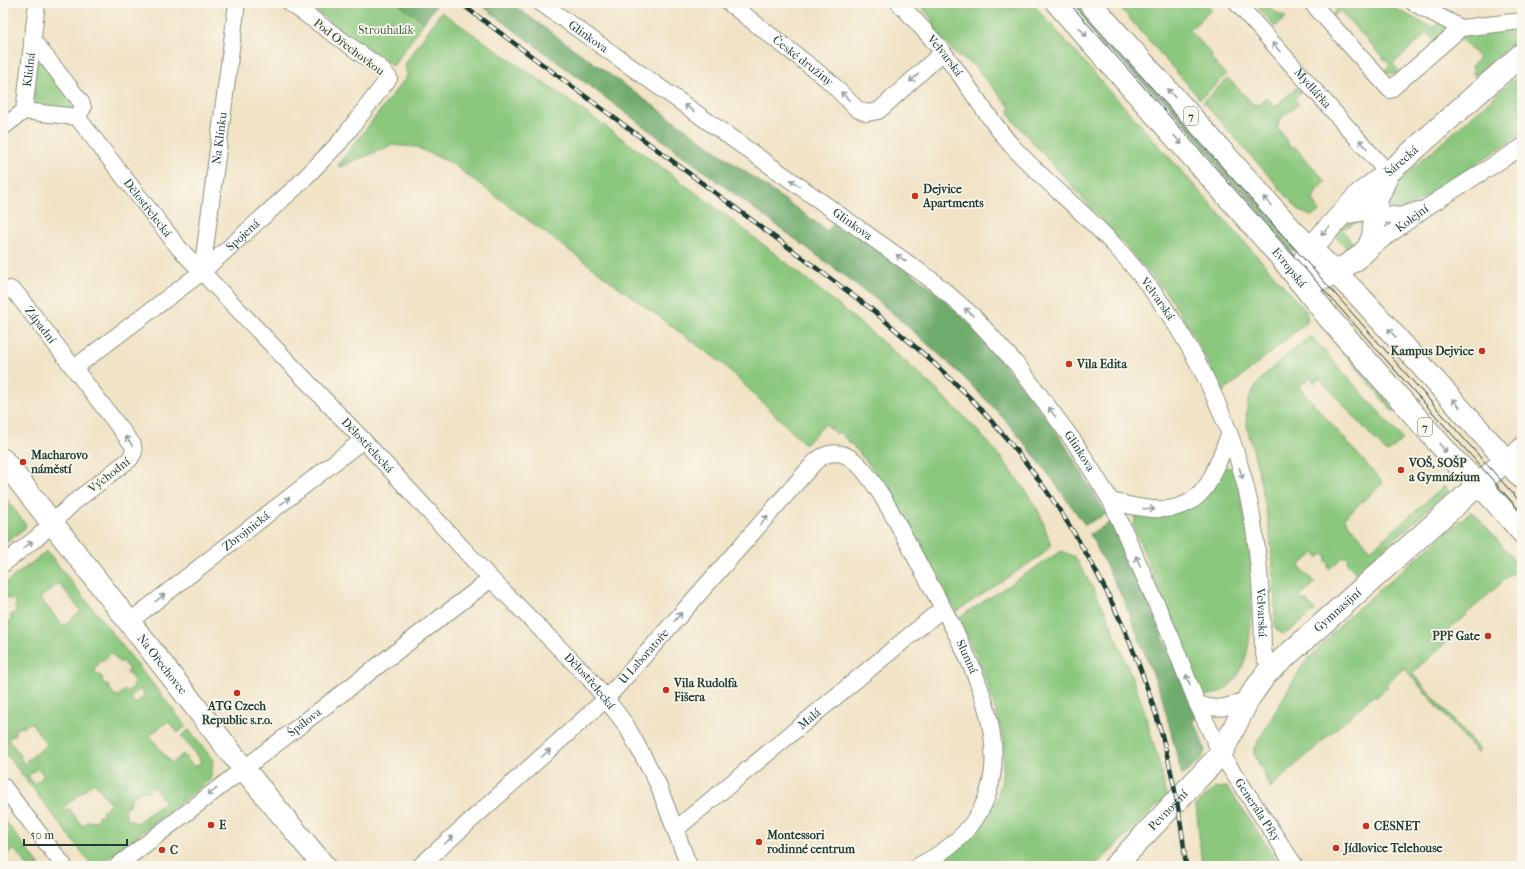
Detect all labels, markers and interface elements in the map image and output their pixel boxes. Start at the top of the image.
street label: Pod Ořechovkou [311,16,387,78]
street label: Glinkova [566,18,611,56]
park label: Strouhalák [358,23,415,37]
one-way arrow [1078,27,1087,37]
street label: Velvarská [924,31,966,79]
street label: České družiny [770,32,837,89]
one-way arrow [1272,42,1281,52]
street label: Klidná [20,51,38,88]
street label: Mydlářka [1291,65,1334,111]
one-way arrow [909,74,919,83]
one-way arrow [1166,88,1175,98]
one-way arrow [840,91,850,101]
one-way arrow [684,104,695,112]
road number: 7 [1184,107,1198,125]
street label: Na Klínku [209,111,230,165]
one-way arrow [1173,135,1183,145]
one-way arrow [1358,139,1367,149]
street label: Šárecká [1381,142,1421,179]
street label: Dělostřelecká [121,176,175,240]
one-way arrow [790,179,801,187]
place label: Dejvice Apartments [922,182,984,211]
marker: Dejvice Apartments [910,191,920,201]
one-way arrow [1262,195,1271,206]
street label: Kolejní [1393,201,1431,235]
street label: Glinkova [830,205,876,243]
street label: Spojená [223,216,263,254]
one-way arrow [1320,226,1330,236]
street label: Evropská [1269,245,1310,291]
one-way arrow [896,254,907,262]
street label: Velvarská [1137,274,1178,323]
street label: Západní [22,304,59,346]
one-way arrow [964,308,974,317]
one-way arrow [1388,328,1397,338]
place label: Kampus Dejvice [1391,344,1474,359]
marker: Kampus Dejvice [1477,346,1487,356]
place label: Vila Edita [1076,357,1127,371]
marker: Vila Edita [1064,359,1074,369]
one-way arrow [1451,398,1460,409]
one-way arrow [1048,407,1056,418]
street label: Dělostřelecká [339,415,397,476]
road number: 7 [1418,418,1432,436]
street label: Glinkova [1061,428,1098,474]
one-way arrow [125,436,133,447]
one-way arrow [1439,442,1448,453]
place label: Macharovo náměstí [30,448,88,476]
street label: Východní [85,454,133,496]
place label: VOŠ, SOŠP a Gymnázium [1408,455,1481,485]
marker: Macharovo náměstí [18,457,28,467]
marker: VOŠ, SOŠP a Gymnázium [1396,465,1406,475]
one-way arrow [1238,467,1245,480]
one-way arrow [279,497,290,505]
one-way arrow [1142,506,1155,513]
street label: Zbrojnická [219,508,273,554]
one-way arrow [759,515,769,525]
one-way arrow [22,540,33,549]
one-way arrow [1134,555,1141,567]
street label: Gymnasijní [1311,585,1364,635]
street label: Velvarská [1254,587,1270,638]
one-way arrow [154,594,165,602]
one-way arrow [673,613,682,623]
street label: U Laboratoře [616,626,672,687]
place label: PPF Gate [1432,629,1480,643]
street label: Na Ořechovce [134,631,190,697]
marker: PPF Gate [1483,631,1493,641]
street label: Slunná [953,637,981,676]
street label: Dělostřelecká [561,650,618,712]
one-way arrow [1184,675,1192,687]
place label: Vila Rudolfa Fišera [673,676,738,704]
marker: Vila Rudolfa Fišera [661,685,671,695]
marker: ATG Czech Republic s.r.o. [232,688,242,698]
place label: ATG Czech Republic s.r.o. [202,699,273,728]
street label: Špálova [284,705,324,740]
street label: Malá [795,705,824,732]
one-way arrow [541,748,551,758]
street label: Generála Píky [1232,776,1284,845]
street label: Pevnostní [1145,786,1191,833]
one-way arrow [207,787,218,796]
place label: E [219,818,227,832]
place label: CESNET [1374,819,1421,833]
marker: E [206,820,216,830]
scale bar [24,821,127,847]
marker: CESNET [1361,821,1371,831]
text: 50 m [30,828,54,842]
place label: Montessori rodinné centrum [766,828,856,856]
one-way arrow [444,836,454,845]
marker: Montessori rodinné centrum [754,837,764,847]
place label: Jídlovice Telehouse [1342,841,1443,856]
place label: C [170,843,178,857]
marker: Jídlovice Telehouse [1331,843,1341,853]
marker: C [157,845,167,855]

